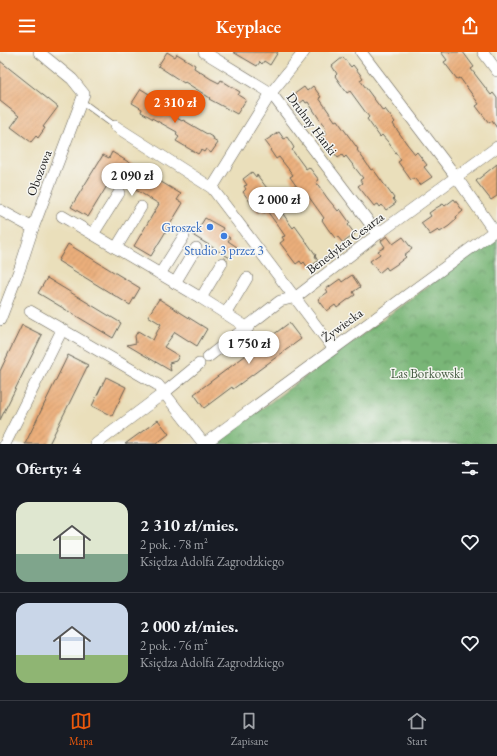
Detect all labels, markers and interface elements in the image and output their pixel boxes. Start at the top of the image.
icon: menu [16,15,38,37]
text: Keyplace [216,15,281,38]
icon: share [459,15,481,37]
street label: Druhny Hanki [283,89,341,159]
pin: 2 310 zł [134,90,216,124]
text: 2 310 zł [153,94,197,111]
street label: Obozowa [22,147,56,198]
pin: 2 090 zł [91,163,173,197]
text: 2 090 zł [110,167,154,184]
pin: 2 000 zł [238,187,320,221]
text: 2 000 zł [257,191,301,208]
street label: Benedykta Cesarza [303,208,388,278]
place label: Groszek [161,219,203,236]
marker: Groszek [205,222,215,232]
marker: Studio 3 przez 3 [219,231,229,241]
place label: Studio 3 przez 3 [184,242,264,259]
street label: Żywiecka [318,304,367,346]
pin: 1 750 zł [208,331,290,365]
text: 1 750 zł [227,335,271,352]
park label: Las Borkowski [391,365,463,382]
text: Oferty: 4 [16,457,81,479]
icon: filters [459,457,481,479]
text: 2 310 zł/mies. [140,514,238,536]
icon: home [48,518,96,566]
icon: heart [459,531,481,553]
text: 2 pok. · 78 m² [140,536,208,553]
text: Księdza Adolfa Zagrodzkiego [140,553,284,570]
text: 2 000 zł/mies. [140,615,238,637]
icon: home [48,619,96,667]
icon: heart [459,632,481,654]
text: 2 pok. · 76 m² [140,637,208,654]
text: Księdza Adolfa Zagrodzkiego [140,654,284,671]
tab: Mapa [69,710,93,748]
tab: Zapisane [231,710,268,748]
tab: Start [406,710,428,748]

